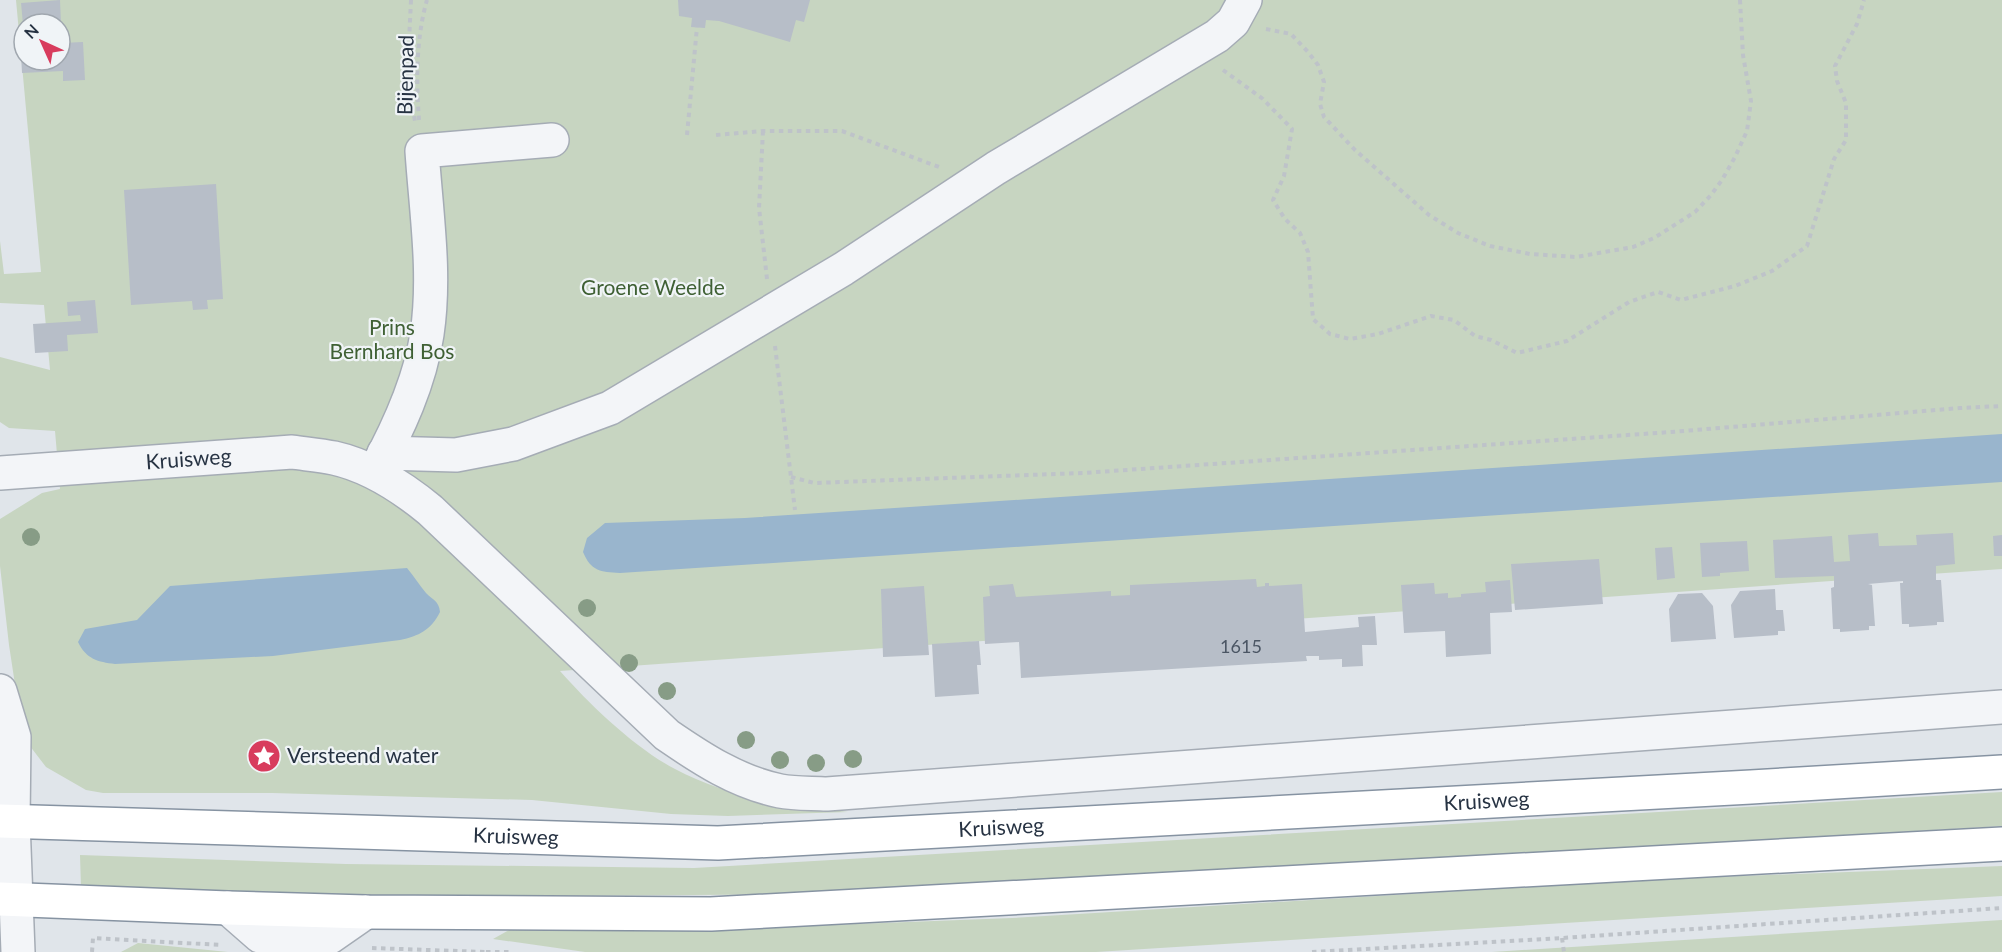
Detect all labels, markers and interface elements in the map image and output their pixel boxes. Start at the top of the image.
north arrow [12,12,72,72]
text: N [20,20,42,42]
street label: Bijenpad [391,35,418,115]
park label: Groene Weelde [581,274,725,299]
park label: Prins Bernhard Bos [330,314,454,363]
street label: Kruisweg [145,442,232,473]
house number: 1615 [1220,635,1262,657]
place icon: Versteend water [246,738,282,774]
place label: Versteend water [287,742,439,767]
street label: Kruisweg [1443,785,1530,815]
street label: Kruisweg [958,811,1045,841]
street label: Kruisweg [473,821,559,849]

